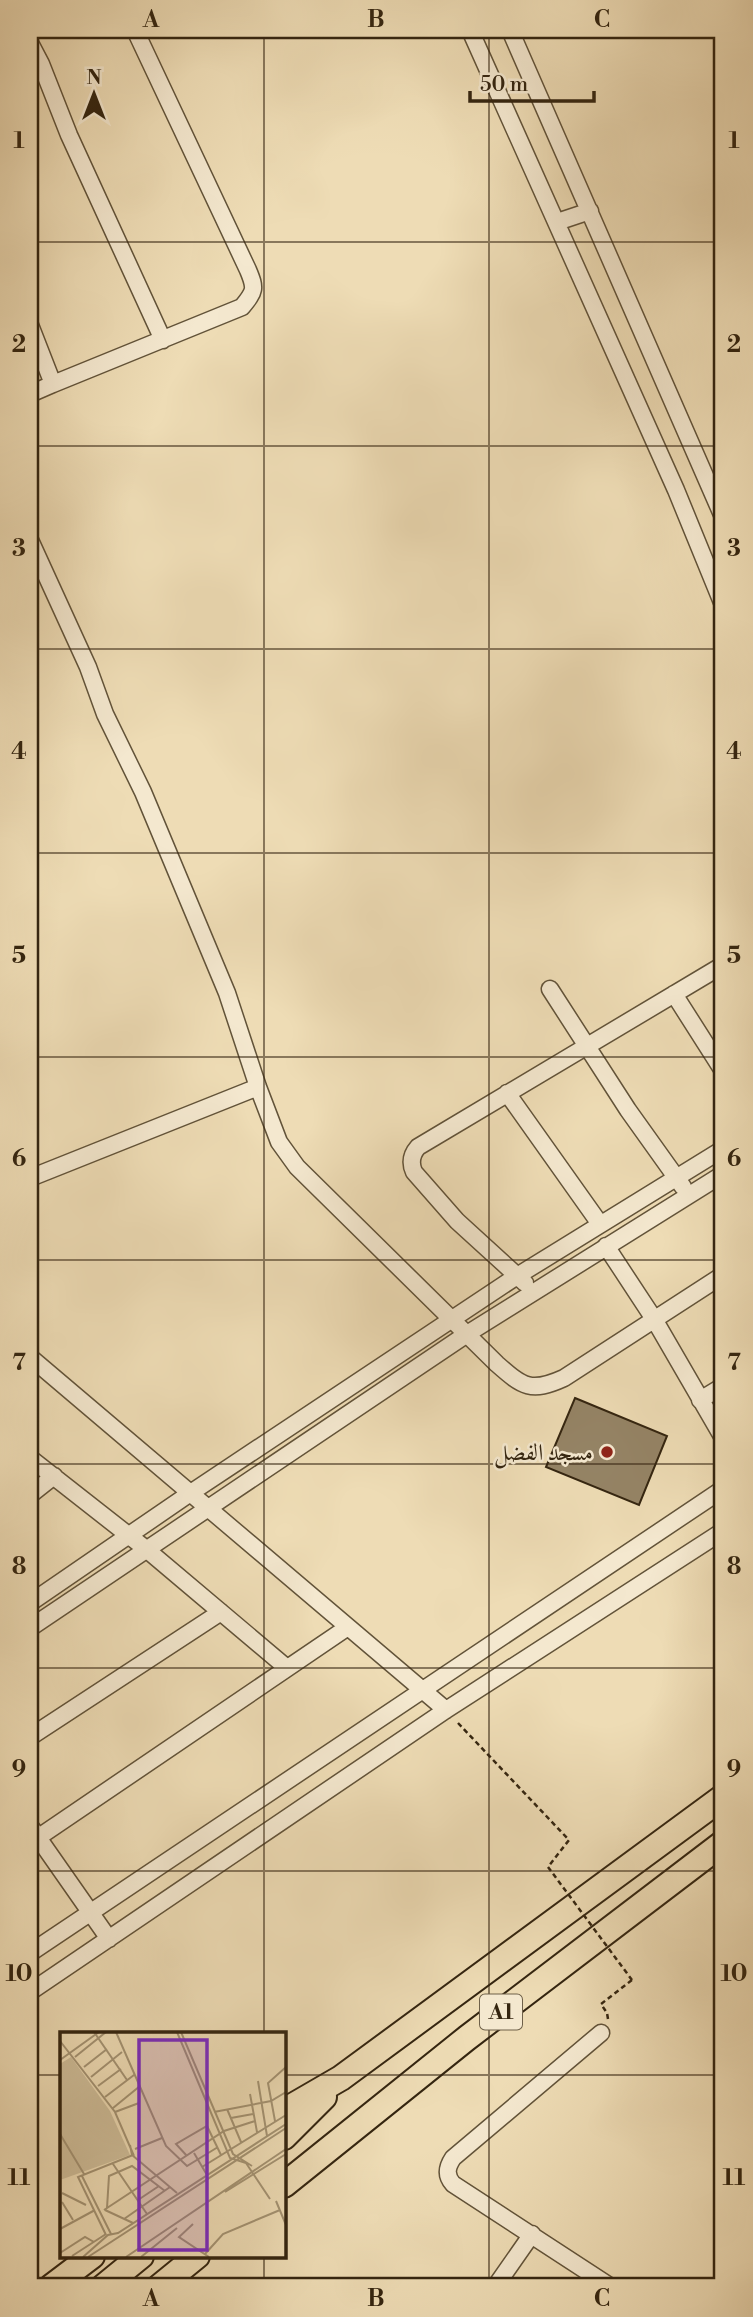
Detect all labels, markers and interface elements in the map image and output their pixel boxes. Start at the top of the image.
text: A [142,6,160,34]
text: B [367,6,385,34]
text: C [594,6,610,34]
north arrow [60,60,130,130]
scale bar [470,60,594,104]
text: N [86,66,102,90]
text: 50 m [480,72,528,98]
text: 1 [13,127,25,155]
text: 1 [728,127,740,155]
text: 2 [12,331,26,359]
text: 2 [727,331,741,359]
text: 3 [12,535,26,563]
text: 3 [727,535,741,563]
text: 4 [11,738,27,766]
text: 4 [726,738,742,766]
text: 5 [12,942,26,970]
text: 5 [727,942,741,970]
text: 6 [12,1145,26,1173]
text: 6 [727,1145,741,1173]
text: 7 [12,1349,26,1377]
text: 7 [727,1349,741,1377]
place label: مسجد الفضل [494,1439,593,1469]
marker: مسجد الفضل [599,1444,615,1460]
text: 8 [12,1553,26,1581]
text: 8 [727,1553,741,1581]
text: 9 [12,1756,26,1784]
text: 9 [727,1756,741,1784]
text: 10 [5,1960,33,1988]
text: 10 [720,1960,748,1988]
road number: A1 [480,1994,522,2030]
inset map [60,2032,285,2258]
text: 11 [8,2164,30,2192]
text: 11 [723,2164,745,2192]
text: A [142,2285,160,2313]
text: B [367,2285,385,2313]
text: C [594,2285,610,2313]

